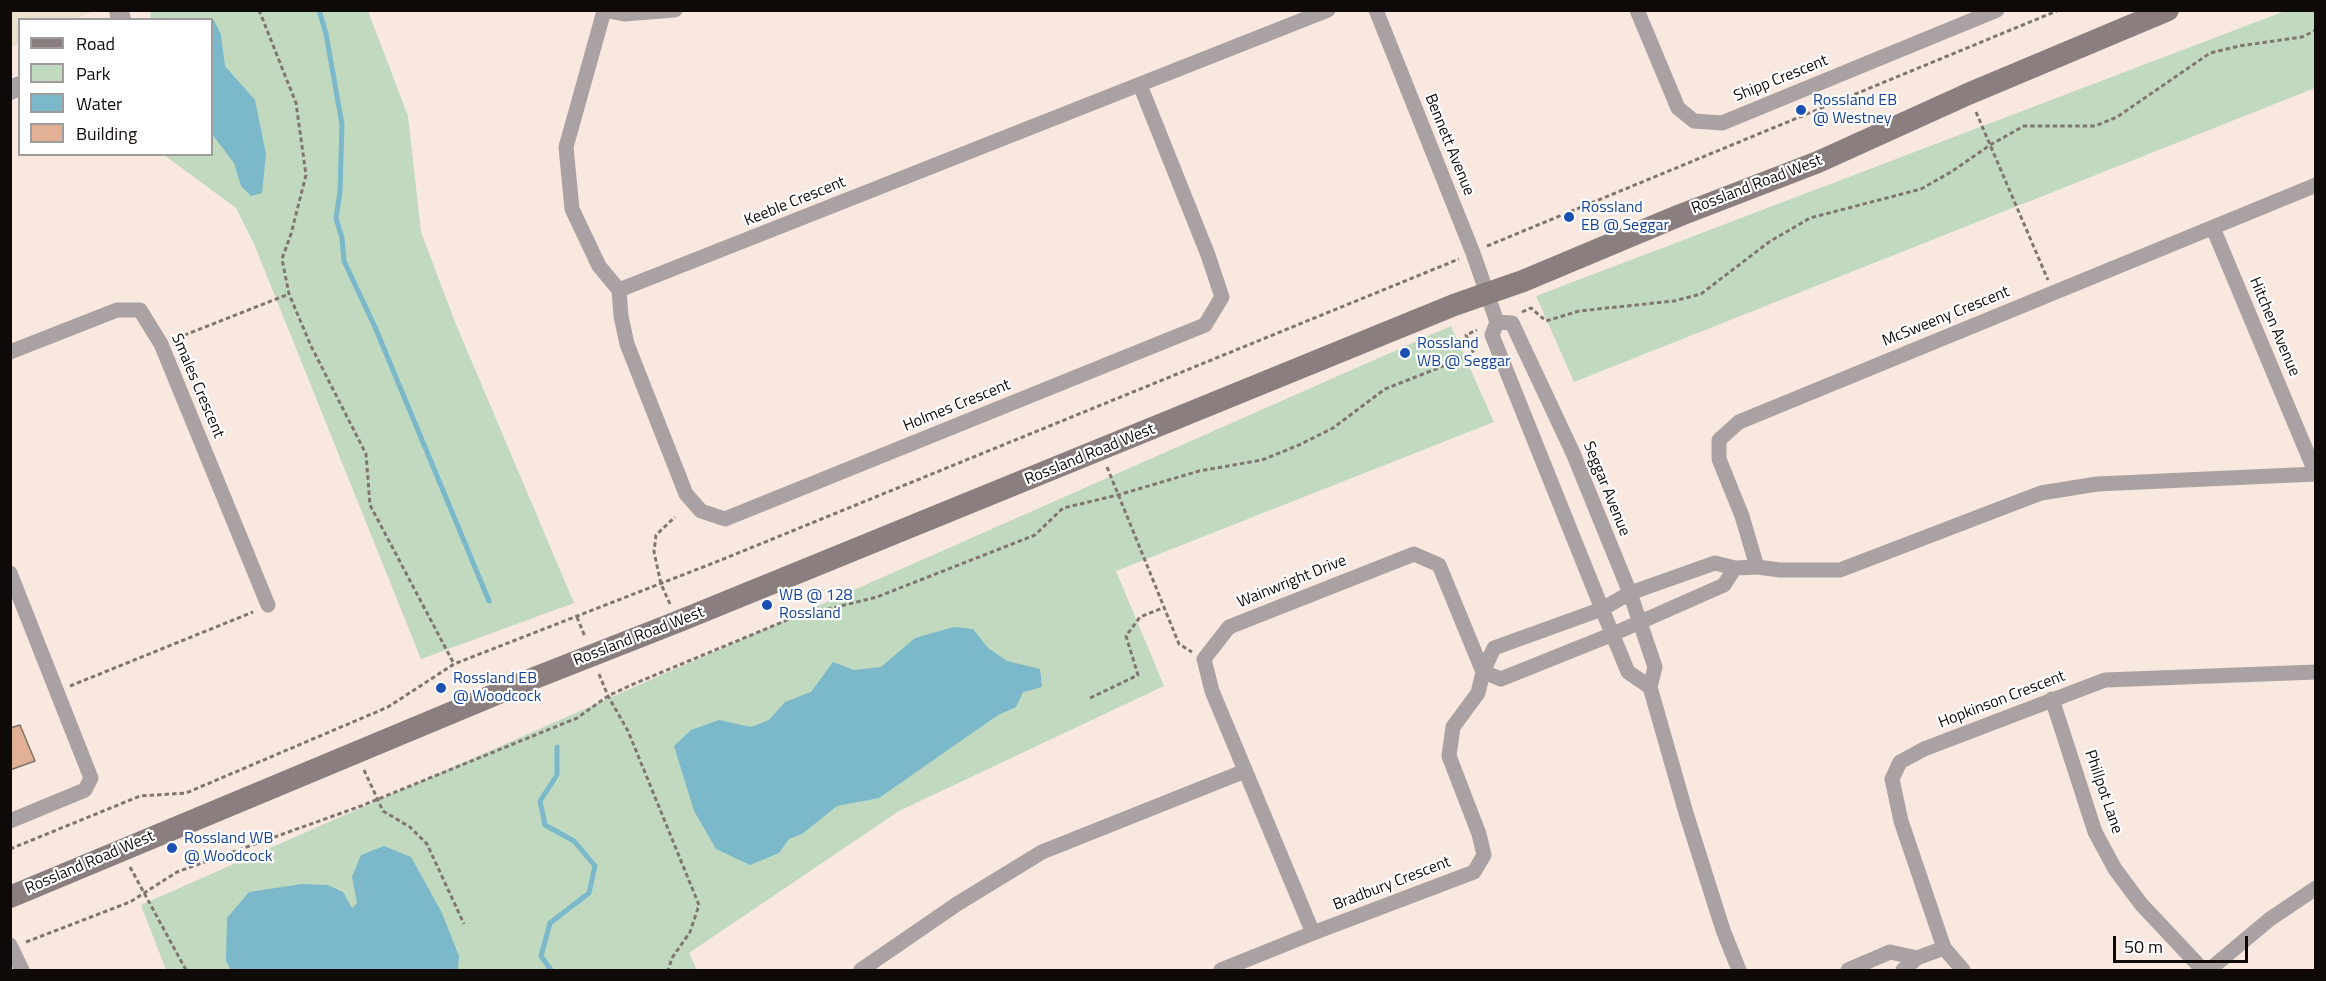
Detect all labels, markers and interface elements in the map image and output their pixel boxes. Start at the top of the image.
legend [18,18,213,156]
text: Road [76,30,115,57]
street label: Shipp Crescent [1731,51,1831,107]
text: Park [76,60,110,87]
text: Water [76,90,122,117]
street label: Bennett Avenue [1420,91,1478,199]
place label: Rossland EB @ Westney [1813,91,1897,129]
marker: Rossland EB @ Westney [1794,103,1808,117]
text: Building [76,120,137,147]
street label: Rossland Road West [1689,151,1825,219]
street label: Keeble Crescent [742,173,848,231]
place label: Rossland EB @ Seggar [1581,198,1669,236]
marker: Rossland EB @ Seggar [1562,210,1576,224]
street label: Hitchen Avenue [2245,275,2303,379]
street label: McSweeny Crescent [1880,283,2012,351]
street label: Smales Crescent [166,331,228,441]
place label: Rossland WB @ Seggar [1417,334,1510,372]
marker: Rossland WB @ Seggar [1398,346,1412,360]
street label: Holmes Crescent [901,376,1013,436]
street label: Rossland Road West [1022,420,1158,490]
street label: Seggar Avenue [1578,439,1634,539]
street label: Wainwright Drive [1235,551,1349,613]
place label: WB @ 128 Rossland [779,586,853,624]
marker: WB @ 128 Rossland [760,598,774,612]
street label: Rossland Road West [571,603,707,671]
street label: Hopkinson Crescent [1936,667,2068,733]
place label: Rossland EB @ Woodcock [453,669,541,707]
marker: Rossland EB @ Woodcock [434,681,448,695]
street label: Phillpot Lane [2080,748,2126,836]
street label: Rossland Road West [23,827,157,899]
place label: Rossland WB @ Woodcock [184,829,273,867]
marker: Rossland WB @ Woodcock [165,841,179,855]
street label: Bradbury Crescent [1331,853,1453,915]
scale bar [2116,924,2251,962]
text: 50 m [2124,933,2163,960]

